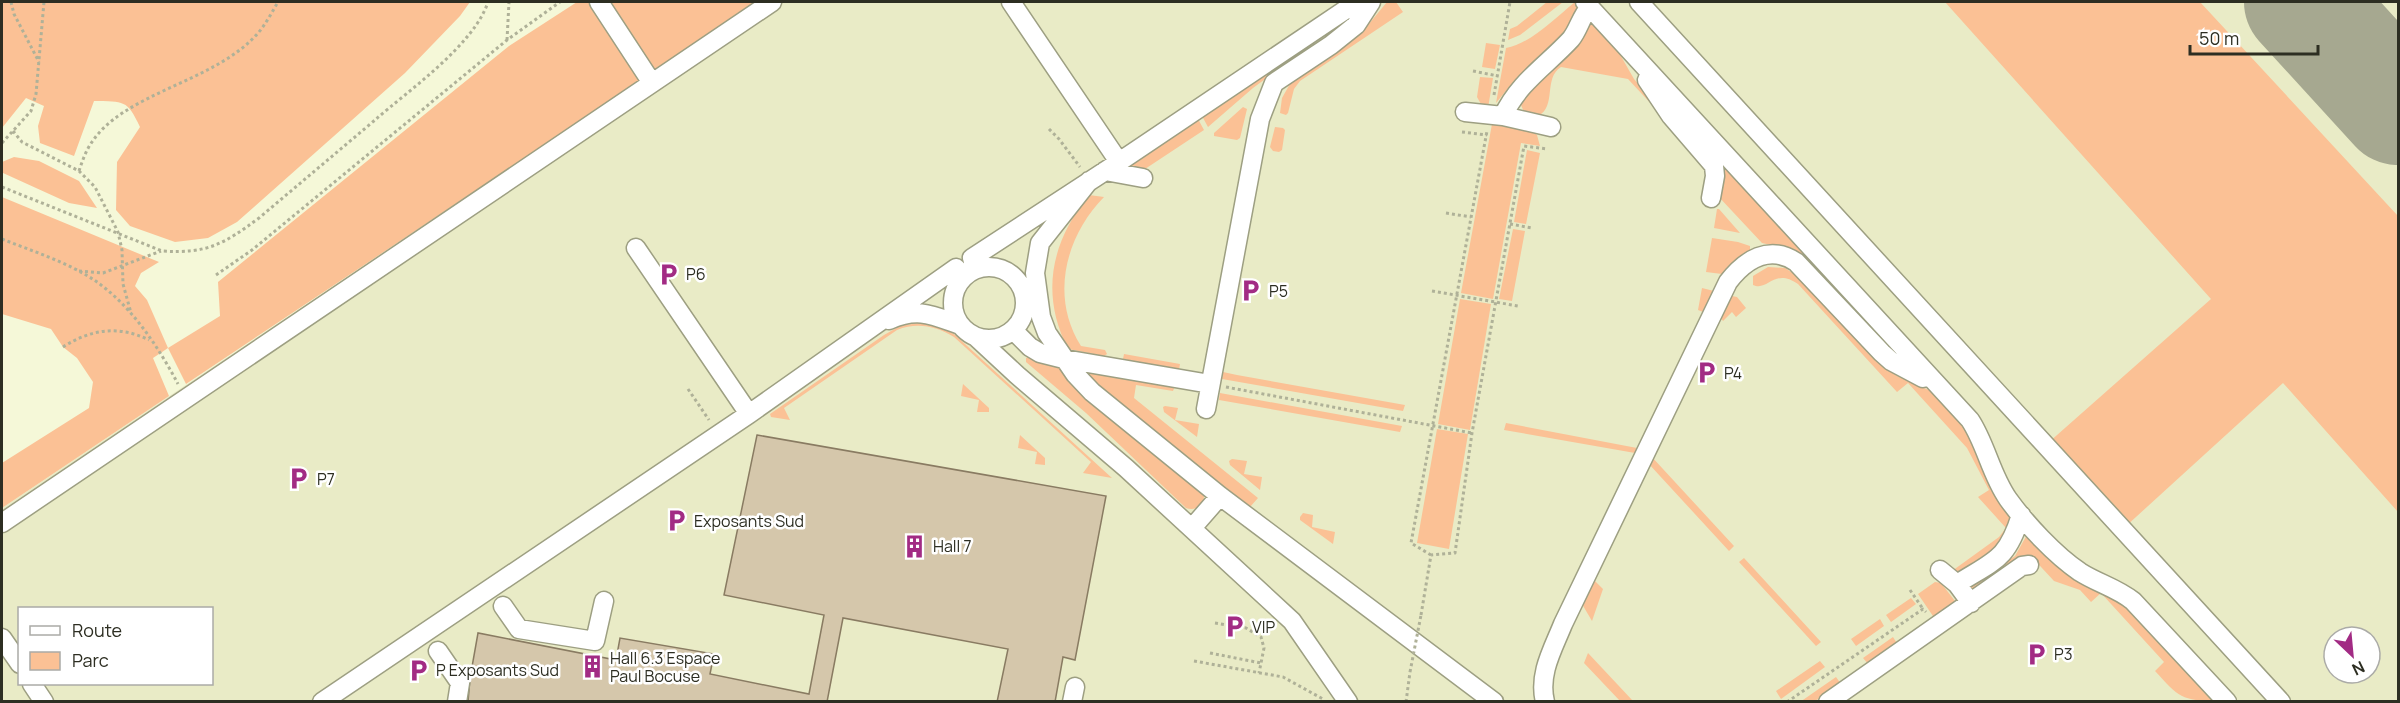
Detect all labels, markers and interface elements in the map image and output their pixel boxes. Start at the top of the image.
scale bar [2190,18,2318,56]
text: 50 m [2199,26,2239,50]
parking icon: P6 [655,261,681,287]
place label: P6 [686,263,706,285]
parking icon: P5 [1238,278,1264,304]
place label: P5 [1269,280,1288,302]
parking icon: P4 [1693,360,1719,386]
place label: P4 [1724,362,1742,384]
parking icon: P7 [286,466,312,492]
place label: P7 [317,468,335,490]
parking icon: Exposants Sud [663,508,689,534]
place label: Exposants Sud [694,510,804,532]
building icon: Hall 7 [902,533,928,559]
place label: Hall 7 [933,535,972,557]
legend [18,607,213,685]
parking icon: VIP [1221,614,1247,640]
place label: VIP [1252,616,1275,638]
text: Route [72,618,122,642]
north arrow [2322,625,2382,685]
parking icon: P3 [2023,641,2049,667]
place label: P3 [2054,643,2073,665]
place label: Hall 6.3 Espace Paul Bocuse [610,647,720,687]
text: Parc [72,648,109,672]
building icon: Hall 6.3 Espace Paul Bocuse [579,654,605,680]
text: N [2349,656,2369,681]
parking icon: P Exposants Sud [405,657,431,683]
place label: P Exposants Sud [436,659,559,681]

